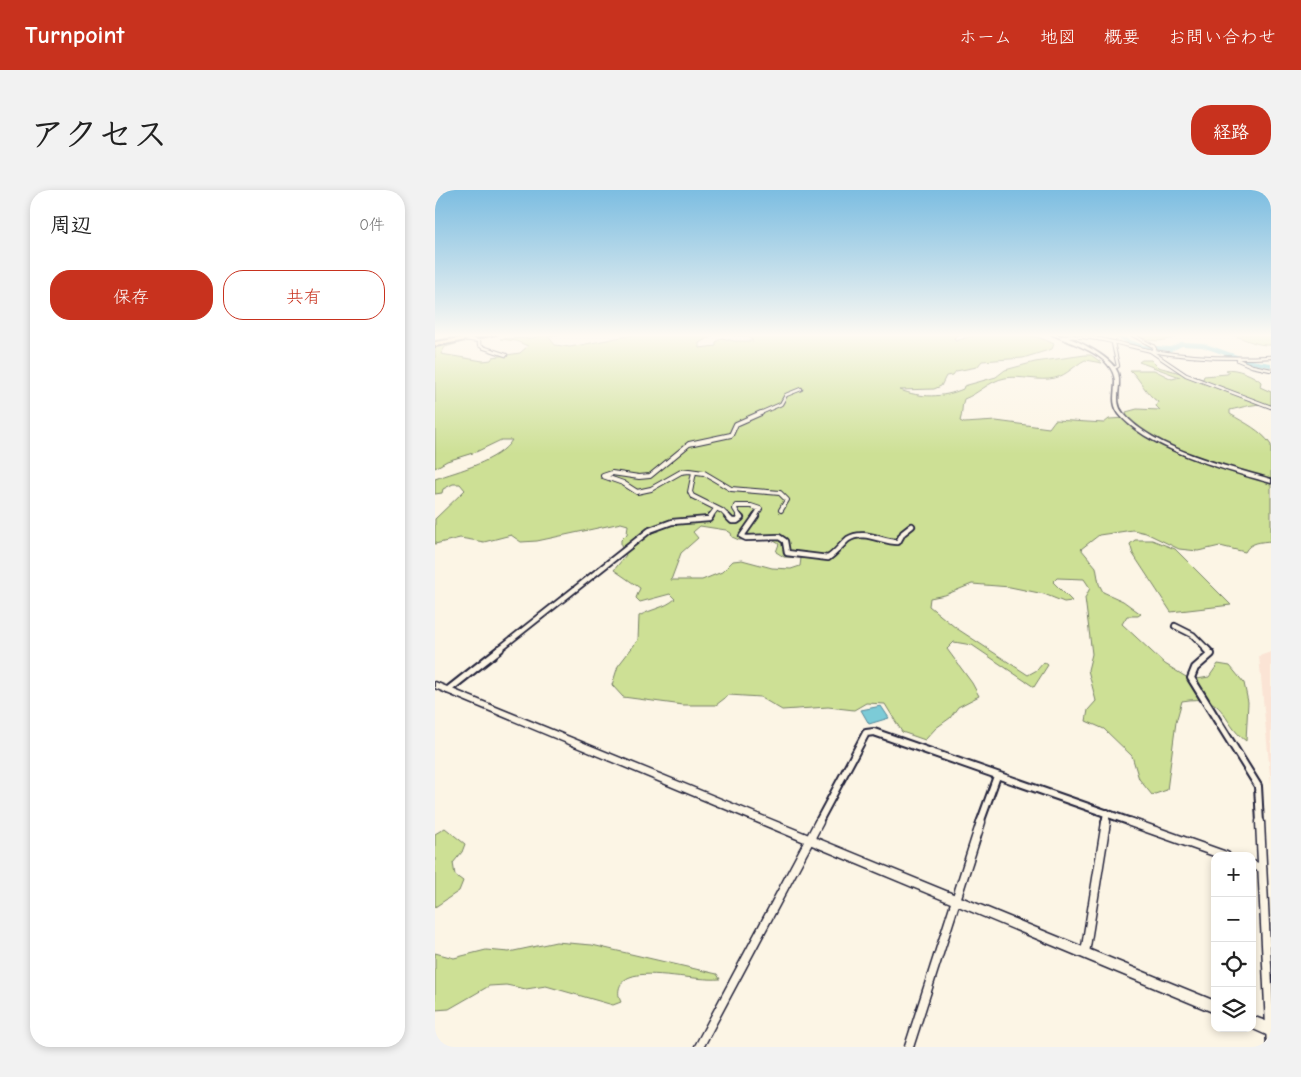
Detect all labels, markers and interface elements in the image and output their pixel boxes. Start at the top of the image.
text: Turnpoint [25,21,124,49]
text: ホーム [959,27,1012,48]
text: 地図 [1040,27,1076,48]
text: 概要 [1104,27,1140,48]
text: お問い合わせ [1168,27,1276,48]
button: 経路 [1191,105,1271,155]
text: アクセス [30,114,168,155]
text: 周辺 [50,213,92,237]
text: 0件 [359,216,385,234]
button: 保存 [50,270,213,320]
button: 共有 [223,270,385,320]
map controls [1211,852,1256,1032]
button: + [1211,852,1256,897]
button: − [1211,897,1256,942]
button: locate [1211,942,1256,987]
button: layers [1211,987,1256,1032]

